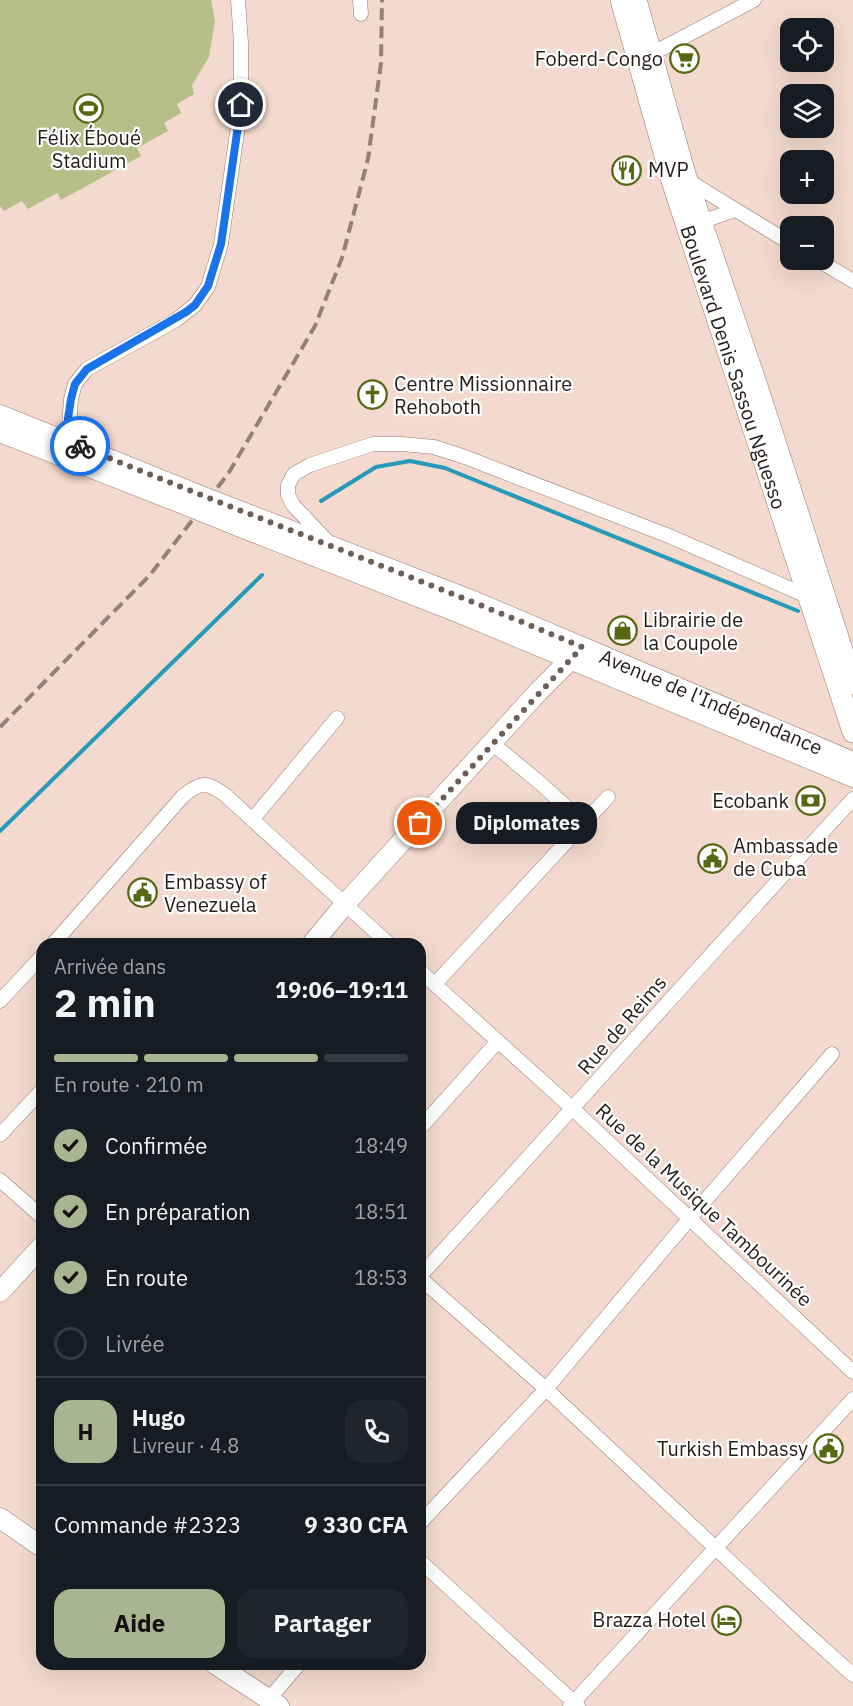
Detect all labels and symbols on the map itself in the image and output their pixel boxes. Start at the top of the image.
supermarket icon: Foberd-Congo [668,43,700,75]
place label: Foberd-Congo [535,45,663,72]
pin [215,79,266,130]
sports icon: Félix Éboué Stadium [73,92,105,124]
place label: Félix Éboué Stadium [37,124,141,174]
restaurant icon: MVP [611,154,643,186]
place label: MVP [648,156,689,183]
street label: Boulevard Denis Sassou Nguesso [674,221,793,513]
place label: Centre Missionnaire Rehoboth [394,370,572,420]
church icon: Centre Missionnaire Rehoboth [357,379,389,411]
courier [50,416,110,476]
place label: Librairie de la Coupole [643,606,743,656]
shop icon: Librairie de la Coupole [606,615,638,647]
street label: Avenue de l'Indépendance [596,642,827,761]
bank icon: Ecobank [794,785,826,817]
place label: Ecobank [712,787,789,814]
pin [394,797,445,848]
callout: Diplomates [456,802,597,844]
place label: Ambassade de Cuba [733,832,838,882]
public building icon: Ambassade de Cuba [696,842,728,874]
place label: Embassy of Venezuela [164,868,267,918]
public building icon: Embassy of Venezuela [127,877,159,909]
street label: Rue de Reims [571,969,672,1080]
street label: Rue de la Musique Tambourinée [590,1097,819,1312]
public building icon: Turkish Embassy [813,1433,845,1465]
place label: Turkish Embassy [657,1435,808,1462]
hotel icon: Brazza Hotel [711,1604,743,1636]
place label: Brazza Hotel [592,1606,706,1633]

